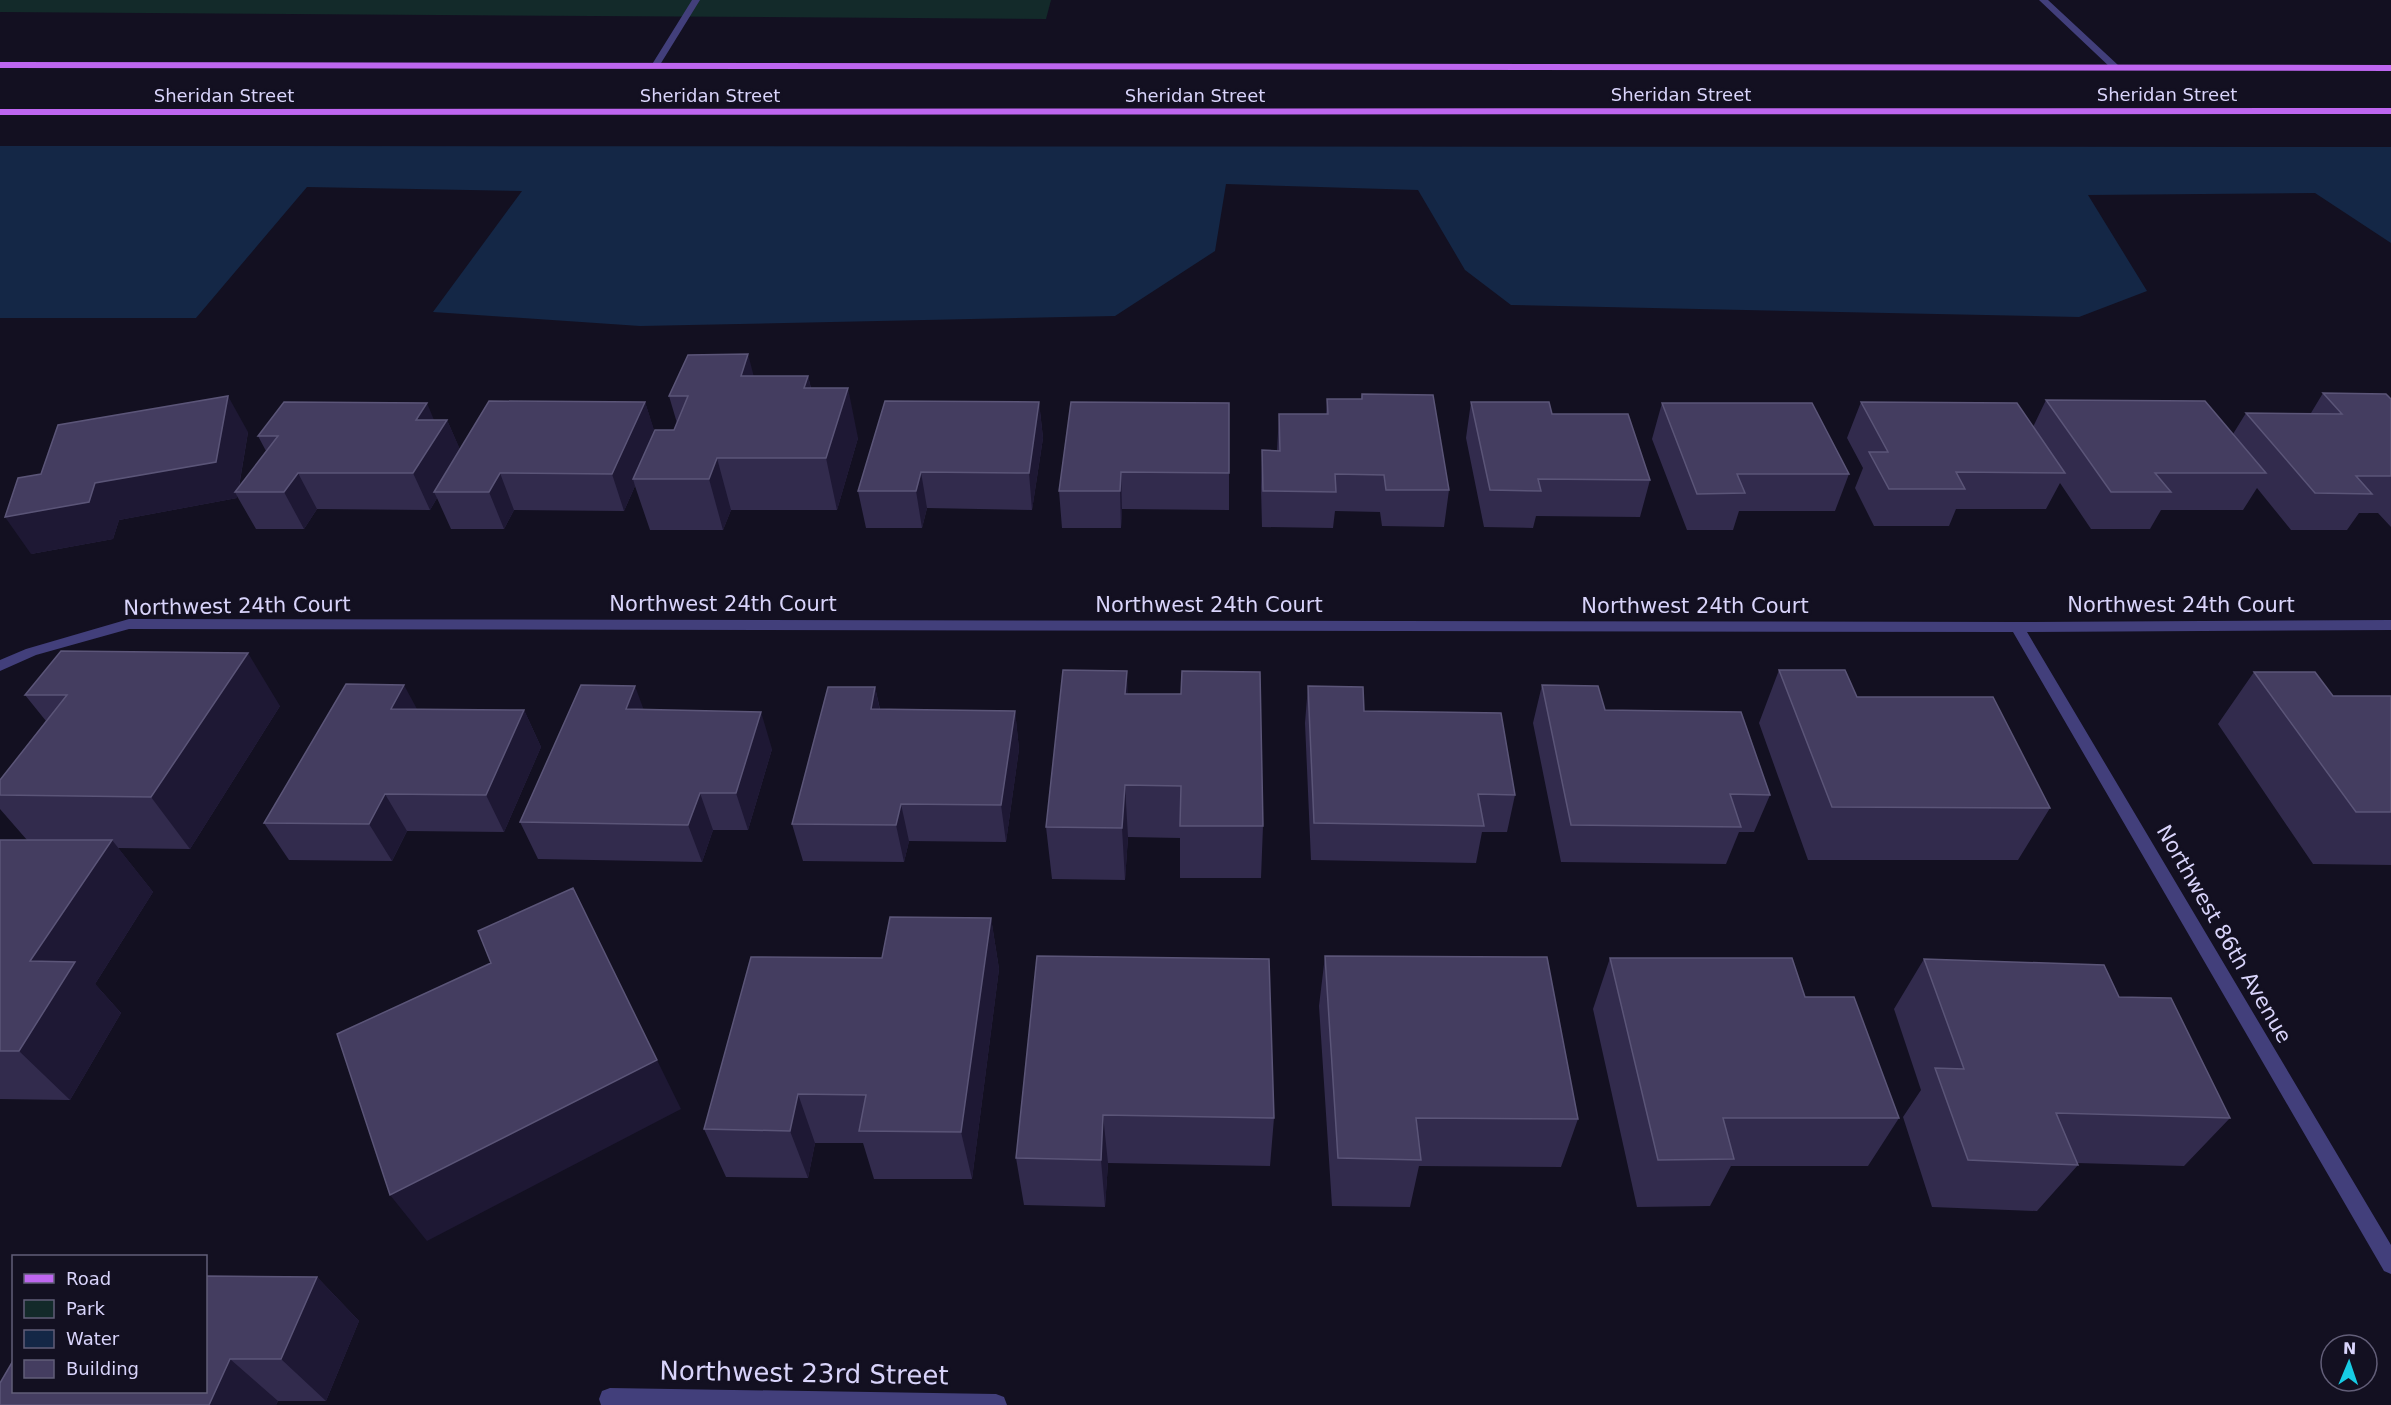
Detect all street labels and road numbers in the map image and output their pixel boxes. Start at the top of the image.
street label: Sheridan Street [1611,84,1751,105]
street label: Sheridan Street [2097,84,2237,105]
street label: Sheridan Street [154,85,294,106]
street label: Sheridan Street [640,85,780,106]
street label: Sheridan Street [1125,85,1265,106]
street label: Northwest 24th Court [123,592,351,620]
street label: Northwest 24th Court [609,592,837,616]
street label: Northwest 24th Court [1095,593,1323,617]
street label: Northwest 24th Court [2067,593,2295,617]
street label: Northwest 24th Court [1581,594,1809,618]
street label: Northwest 86th Avenue [2152,821,2296,1047]
street label: Northwest 23rd Street [659,1355,949,1391]

